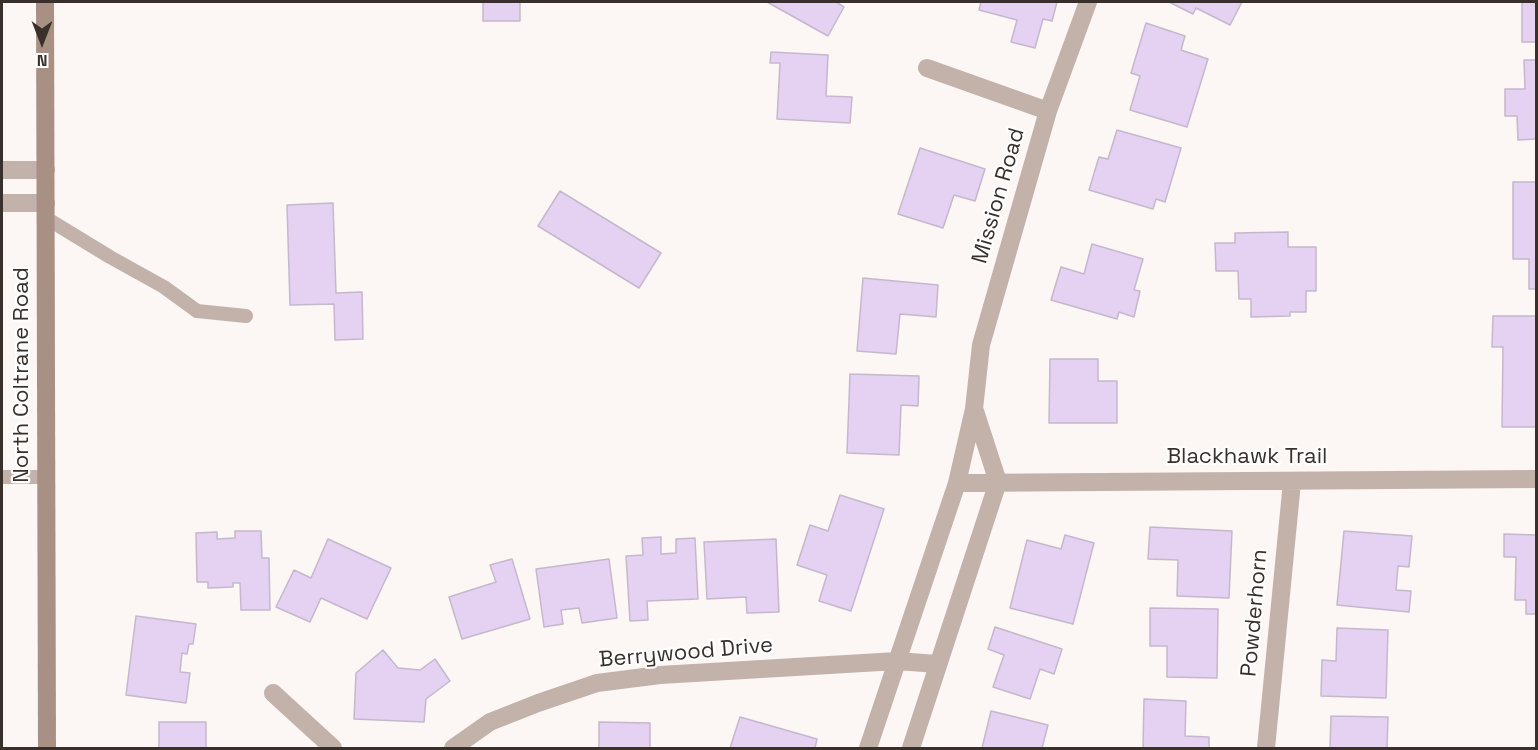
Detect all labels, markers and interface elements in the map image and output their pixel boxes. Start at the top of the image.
north arrow [12,12,72,72]
text: N [37,50,47,71]
street label: Mission Road [967,125,1031,267]
street label: North Coltrane Road [9,267,35,483]
street label: Blackhawk Trail [1167,444,1327,470]
street label: Powderhorn [1236,548,1274,678]
street label: Berrywood Drive [598,632,774,674]

